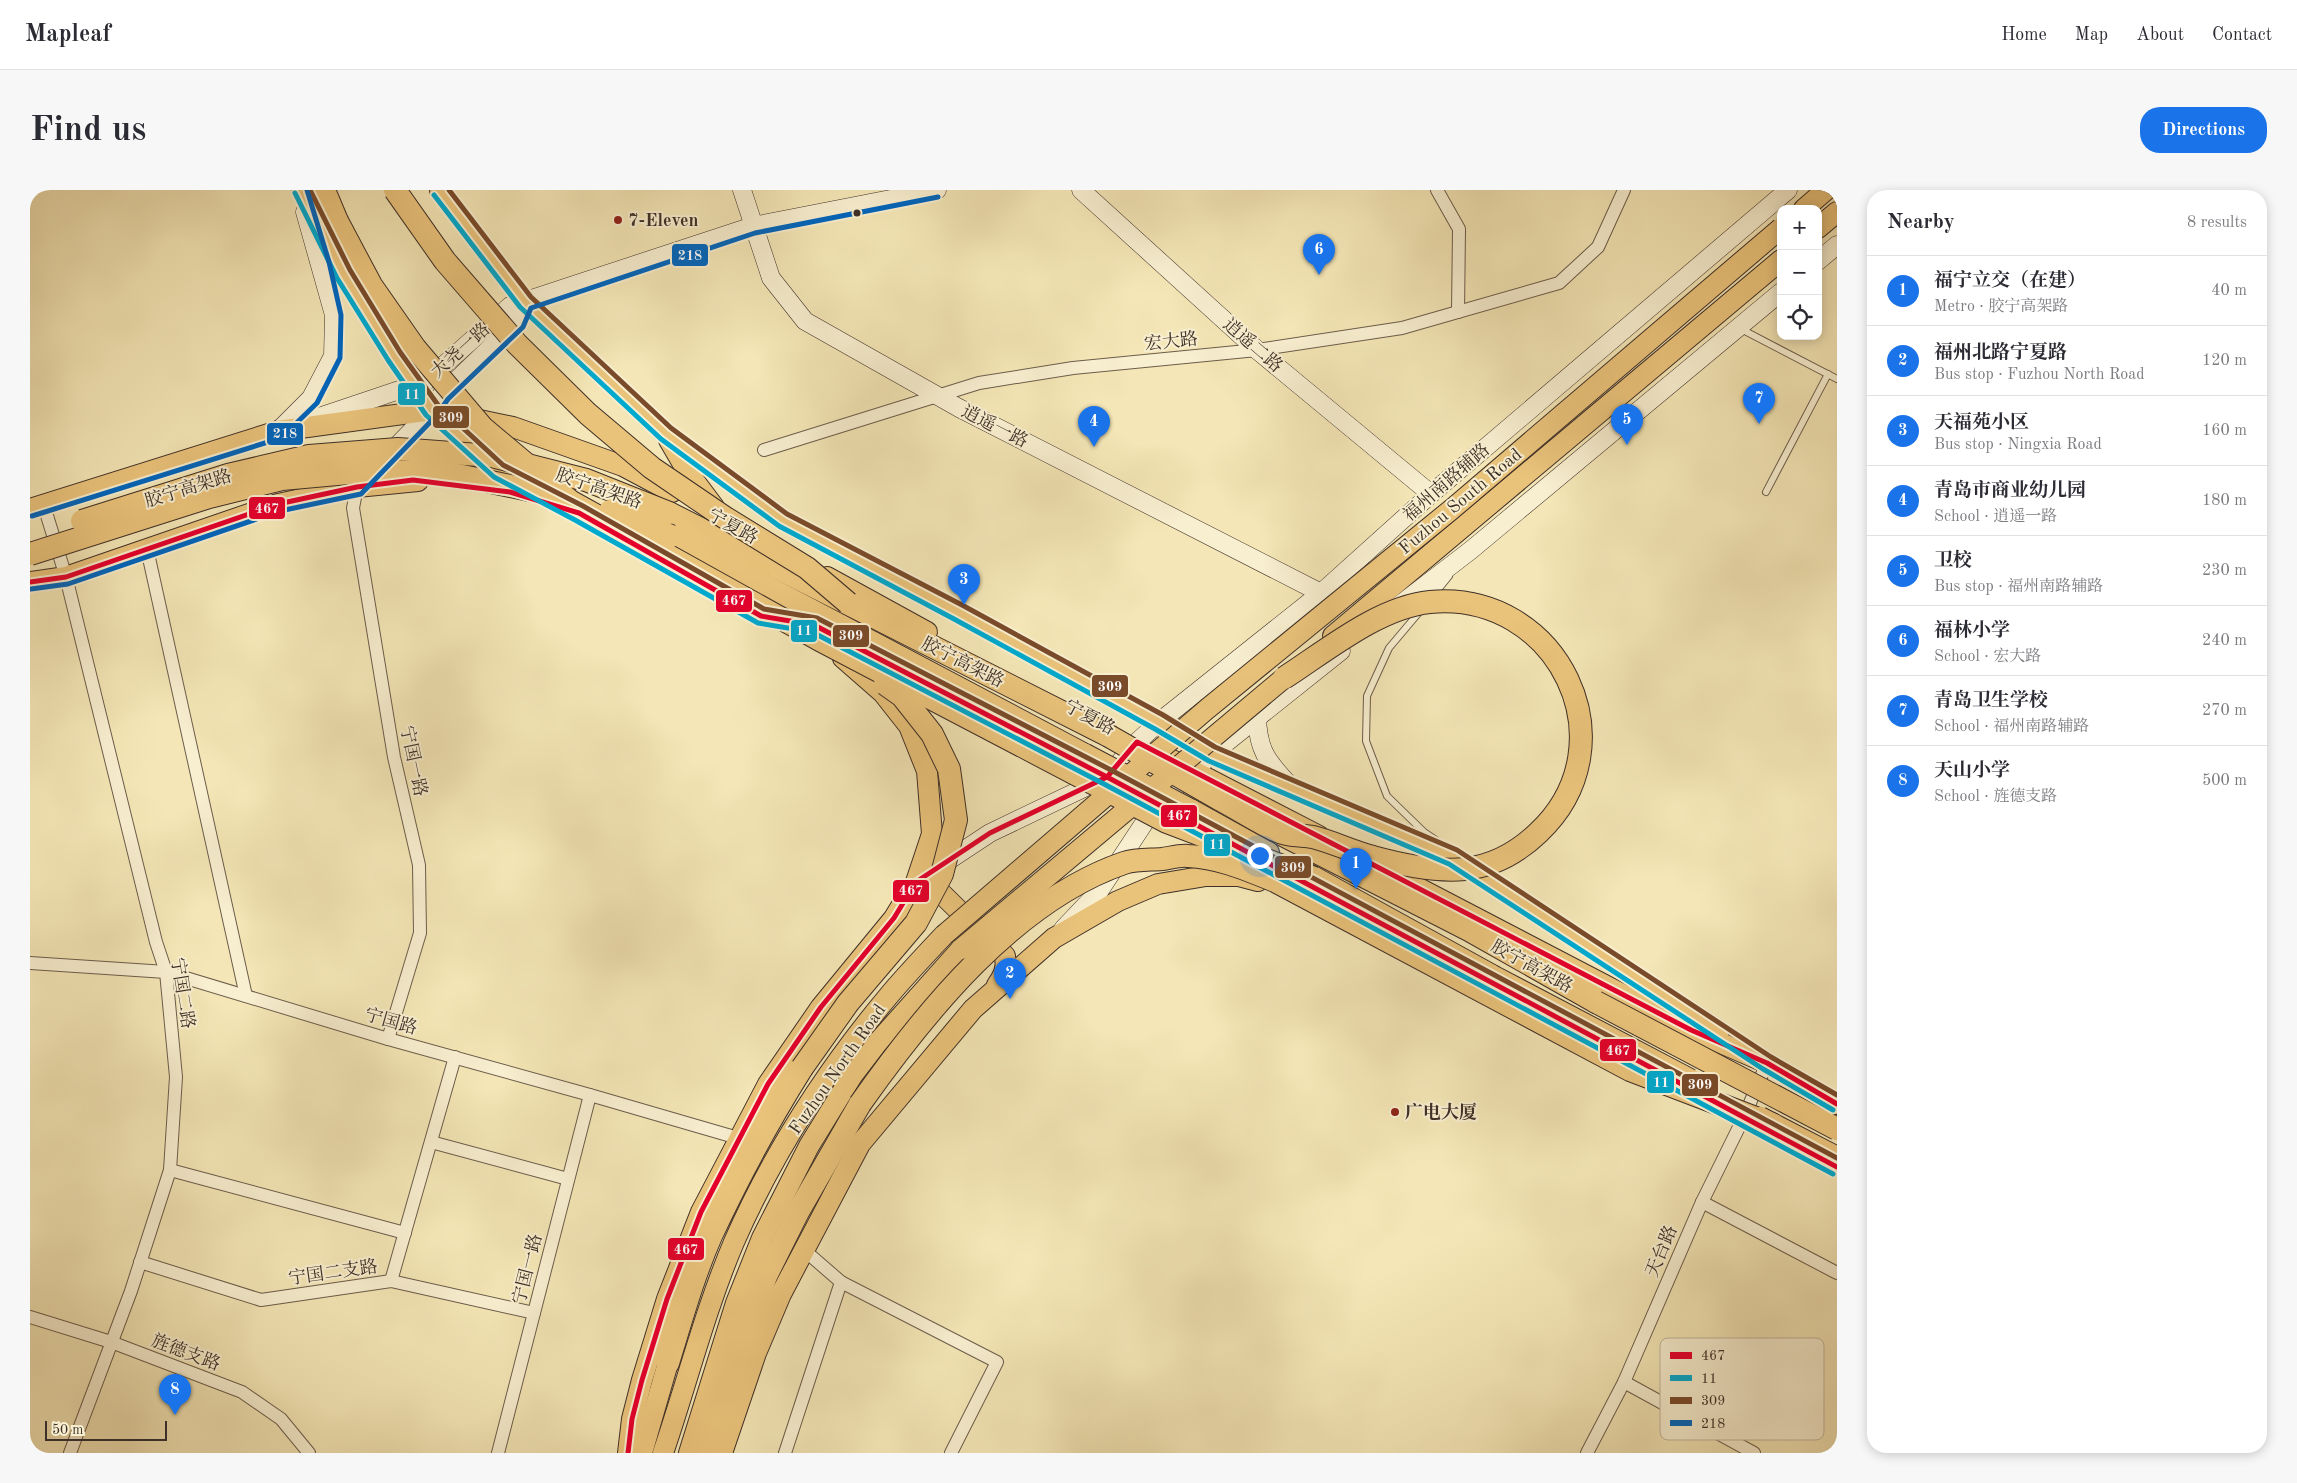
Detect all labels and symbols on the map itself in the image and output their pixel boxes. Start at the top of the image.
unlabelled marker [852,208,862,218]
place label: 7-Eleven [628,212,699,230]
marker: 7-Eleven [612,214,624,226]
pin: 6 [1303,234,1335,275]
line badge: 218 [671,243,709,267]
text: 218 [678,249,702,263]
street label: 逍遥二路 [1219,314,1287,376]
street label: 大尧一路 [427,318,493,382]
street label: 宏大路 [1143,328,1199,354]
line badge: 11 [397,382,426,406]
pin: 7 [1743,383,1775,424]
text: 11 [404,388,420,402]
street label: 逍遥一路 [958,401,1032,451]
pin: 5 [1611,404,1643,445]
line badge: 309 [432,405,470,429]
pin: 4 [1078,406,1110,447]
text: 309 [439,411,463,425]
line badge: 218 [266,422,304,446]
text: 218 [273,427,297,441]
street label: 福州南路辅路 [1399,439,1493,525]
street label: Fuzhou South Road [1396,445,1525,558]
street label: 胶宁高架路 [553,464,645,512]
street label: 胶宁高架路 [142,465,234,511]
line badge: 467 [248,496,286,520]
text: 467 [255,502,279,516]
street label: 宁夏路 [705,504,761,548]
pin: 3 [948,564,980,605]
line badge: 467 [715,589,753,613]
text: 467 [722,594,746,608]
line badge: 11 [790,619,818,643]
text: 11 [796,624,812,638]
line badge: 309 [832,624,870,648]
text: 309 [839,629,863,643]
street label: 胶宁高架路 [918,633,1008,691]
line badge: 309 [1091,674,1129,698]
text: 309 [1098,680,1122,694]
street label: 宁夏路 [1061,695,1119,739]
street label: 宁国一路 [397,724,431,798]
line badge: 467 [1160,804,1198,828]
text: 467 [1167,809,1191,823]
line badge: 11 [1203,833,1231,857]
text: 11 [1209,838,1225,852]
your location [1247,843,1273,869]
pin: 1 [1340,848,1372,889]
line badge: 309 [1274,855,1312,879]
text: 309 [1281,861,1305,875]
line badge: 467 [892,879,930,903]
text: 467 [899,884,923,898]
street label: 胶宁高架路 [1488,935,1576,997]
street label: 宁国二路 [167,956,199,1030]
pin: 2 [994,958,1026,999]
street label: Fuzhou North Road [786,1001,889,1138]
street label: 宁国路 [362,1004,420,1038]
line badge: 467 [1599,1038,1637,1062]
text: 467 [1606,1044,1630,1058]
line badge: 11 [1646,1070,1675,1094]
line badge: 309 [1681,1073,1719,1097]
text: 11 [1653,1076,1669,1090]
text: 309 [1688,1078,1712,1092]
place label: 广电大厦 [1405,1102,1477,1122]
marker: 广电大厦 [1389,1106,1401,1118]
street label: 天台路 [1641,1222,1681,1280]
street label: 宁国一路 [509,1232,545,1306]
line badge: 467 [667,1237,705,1261]
text: 467 [674,1243,698,1257]
street label: 宁国二支路 [287,1256,379,1288]
street label: 旌德支路 [149,1330,223,1374]
legend [1660,1338,1824,1440]
text: 467 [1701,1349,1725,1363]
text: 11 [1701,1372,1717,1386]
pin: 8 [159,1374,191,1415]
text: 309 [1701,1394,1725,1408]
text: 218 [1701,1417,1725,1431]
scale bar [45,1418,168,1441]

